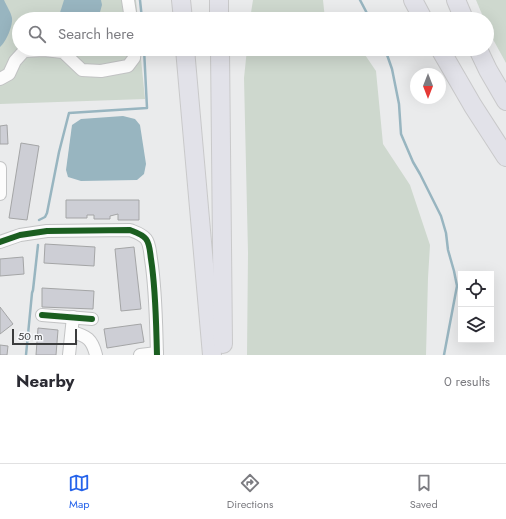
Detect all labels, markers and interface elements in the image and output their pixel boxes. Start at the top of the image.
search box [12,12,494,56]
icon: search [26,23,48,45]
text: Search here [58,23,134,45]
north arrow [410,68,446,104]
map controls [458,271,494,343]
button: locate [458,271,494,307]
button: layers [458,307,494,343]
scale bar [12,327,77,346]
text: 50 m [18,328,43,344]
text: Nearby [16,369,74,393]
text: 0 results [444,372,490,391]
tab: Map [68,472,90,512]
tab: Directions [227,472,273,512]
tab: Saved [410,472,438,512]

